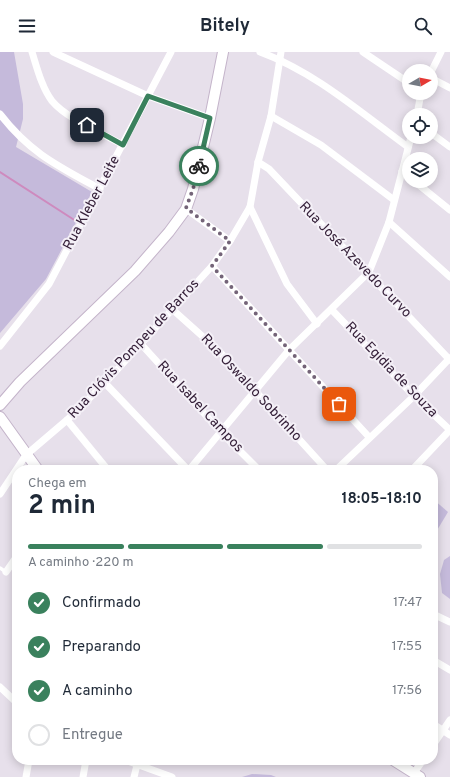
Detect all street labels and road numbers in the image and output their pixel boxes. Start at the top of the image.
street label: Rua Kleber Leite [60,153,124,253]
street label: Rua José Azevedo Curvo [295,198,415,322]
street label: Rua Clóvis Pompeu de Barros [65,276,203,422]
street label: Rua Egidia de Souza [341,319,441,421]
street label: Rua Oswaldo Sobrinho [197,331,305,445]
street label: Rua Isabel Campos [153,358,247,456]

